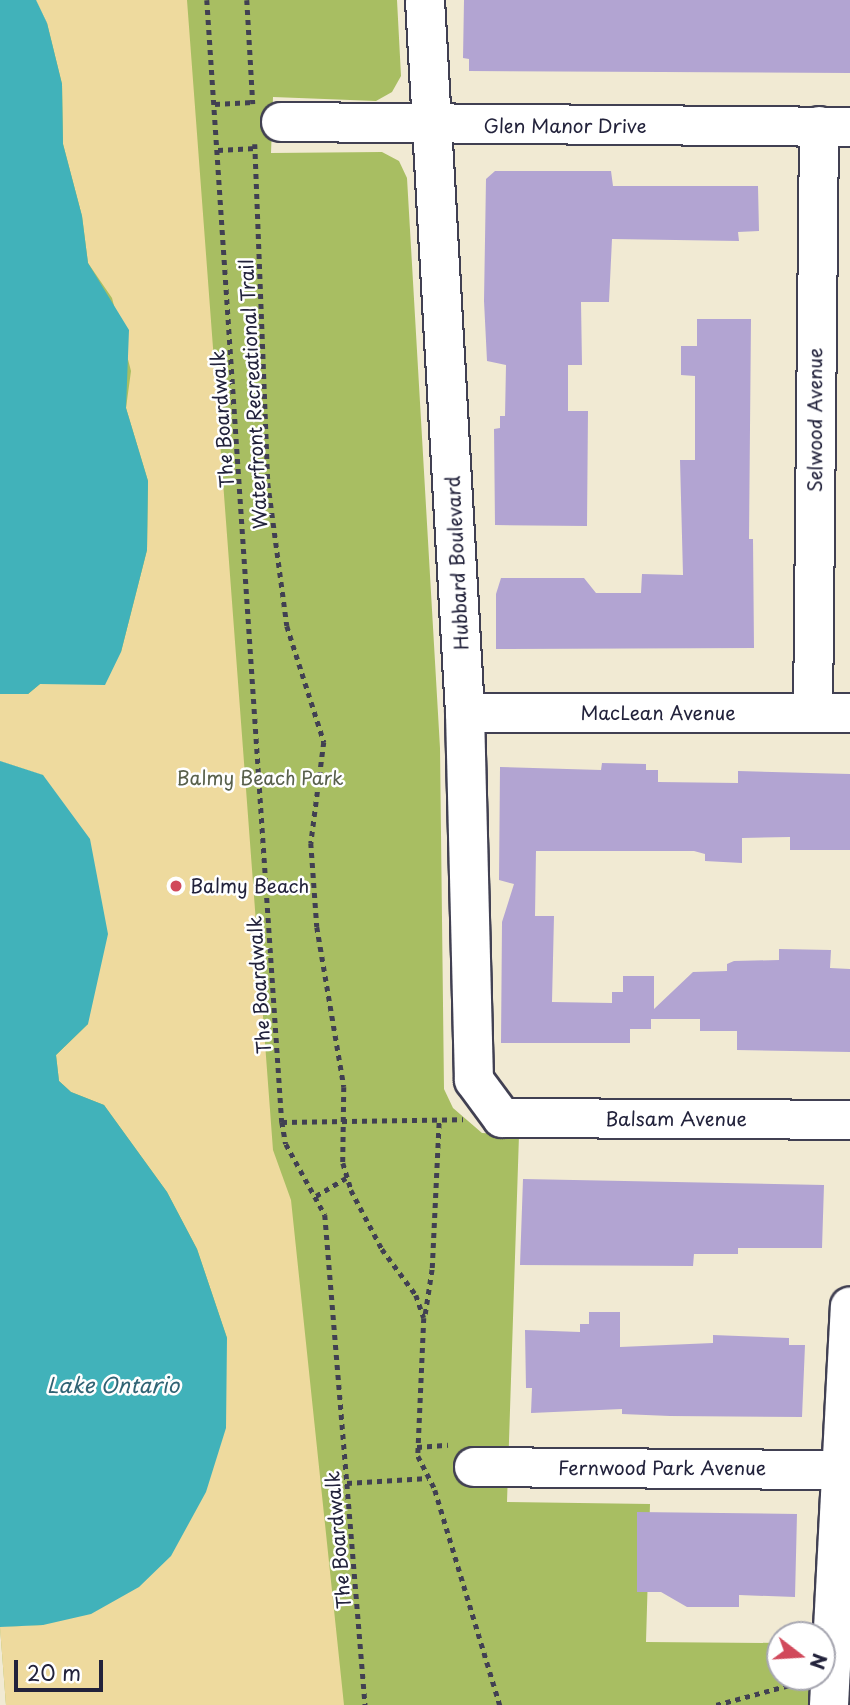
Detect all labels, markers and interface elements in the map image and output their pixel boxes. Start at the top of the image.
street label: Glen Manor Drive [483,115,647,137]
street label: Waterfront Recreational Trail [235,258,271,530]
street label: Selwood Avenue [804,347,826,493]
street label: The Boardwalk [206,349,238,489]
street label: Hubbard Boulevard [441,475,473,651]
street label: MacLean Avenue [581,702,735,724]
park label: Balmy Beach Park [176,767,344,789]
place label: Balmy Beach [190,875,310,897]
marker: Balmy Beach [168,878,184,894]
street label: The Boardwalk [243,915,275,1055]
street label: Balsam Avenue [606,1108,746,1130]
water label: Lake Ontario [47,1371,179,1397]
street label: Fernwood Park Avenue [558,1457,766,1479]
street label: The Boardwalk [321,1470,355,1610]
north arrow [766,1621,836,1691]
scale bar [18,1646,107,1690]
text: N [804,1650,835,1673]
text: 20 m [27,1656,81,1688]

